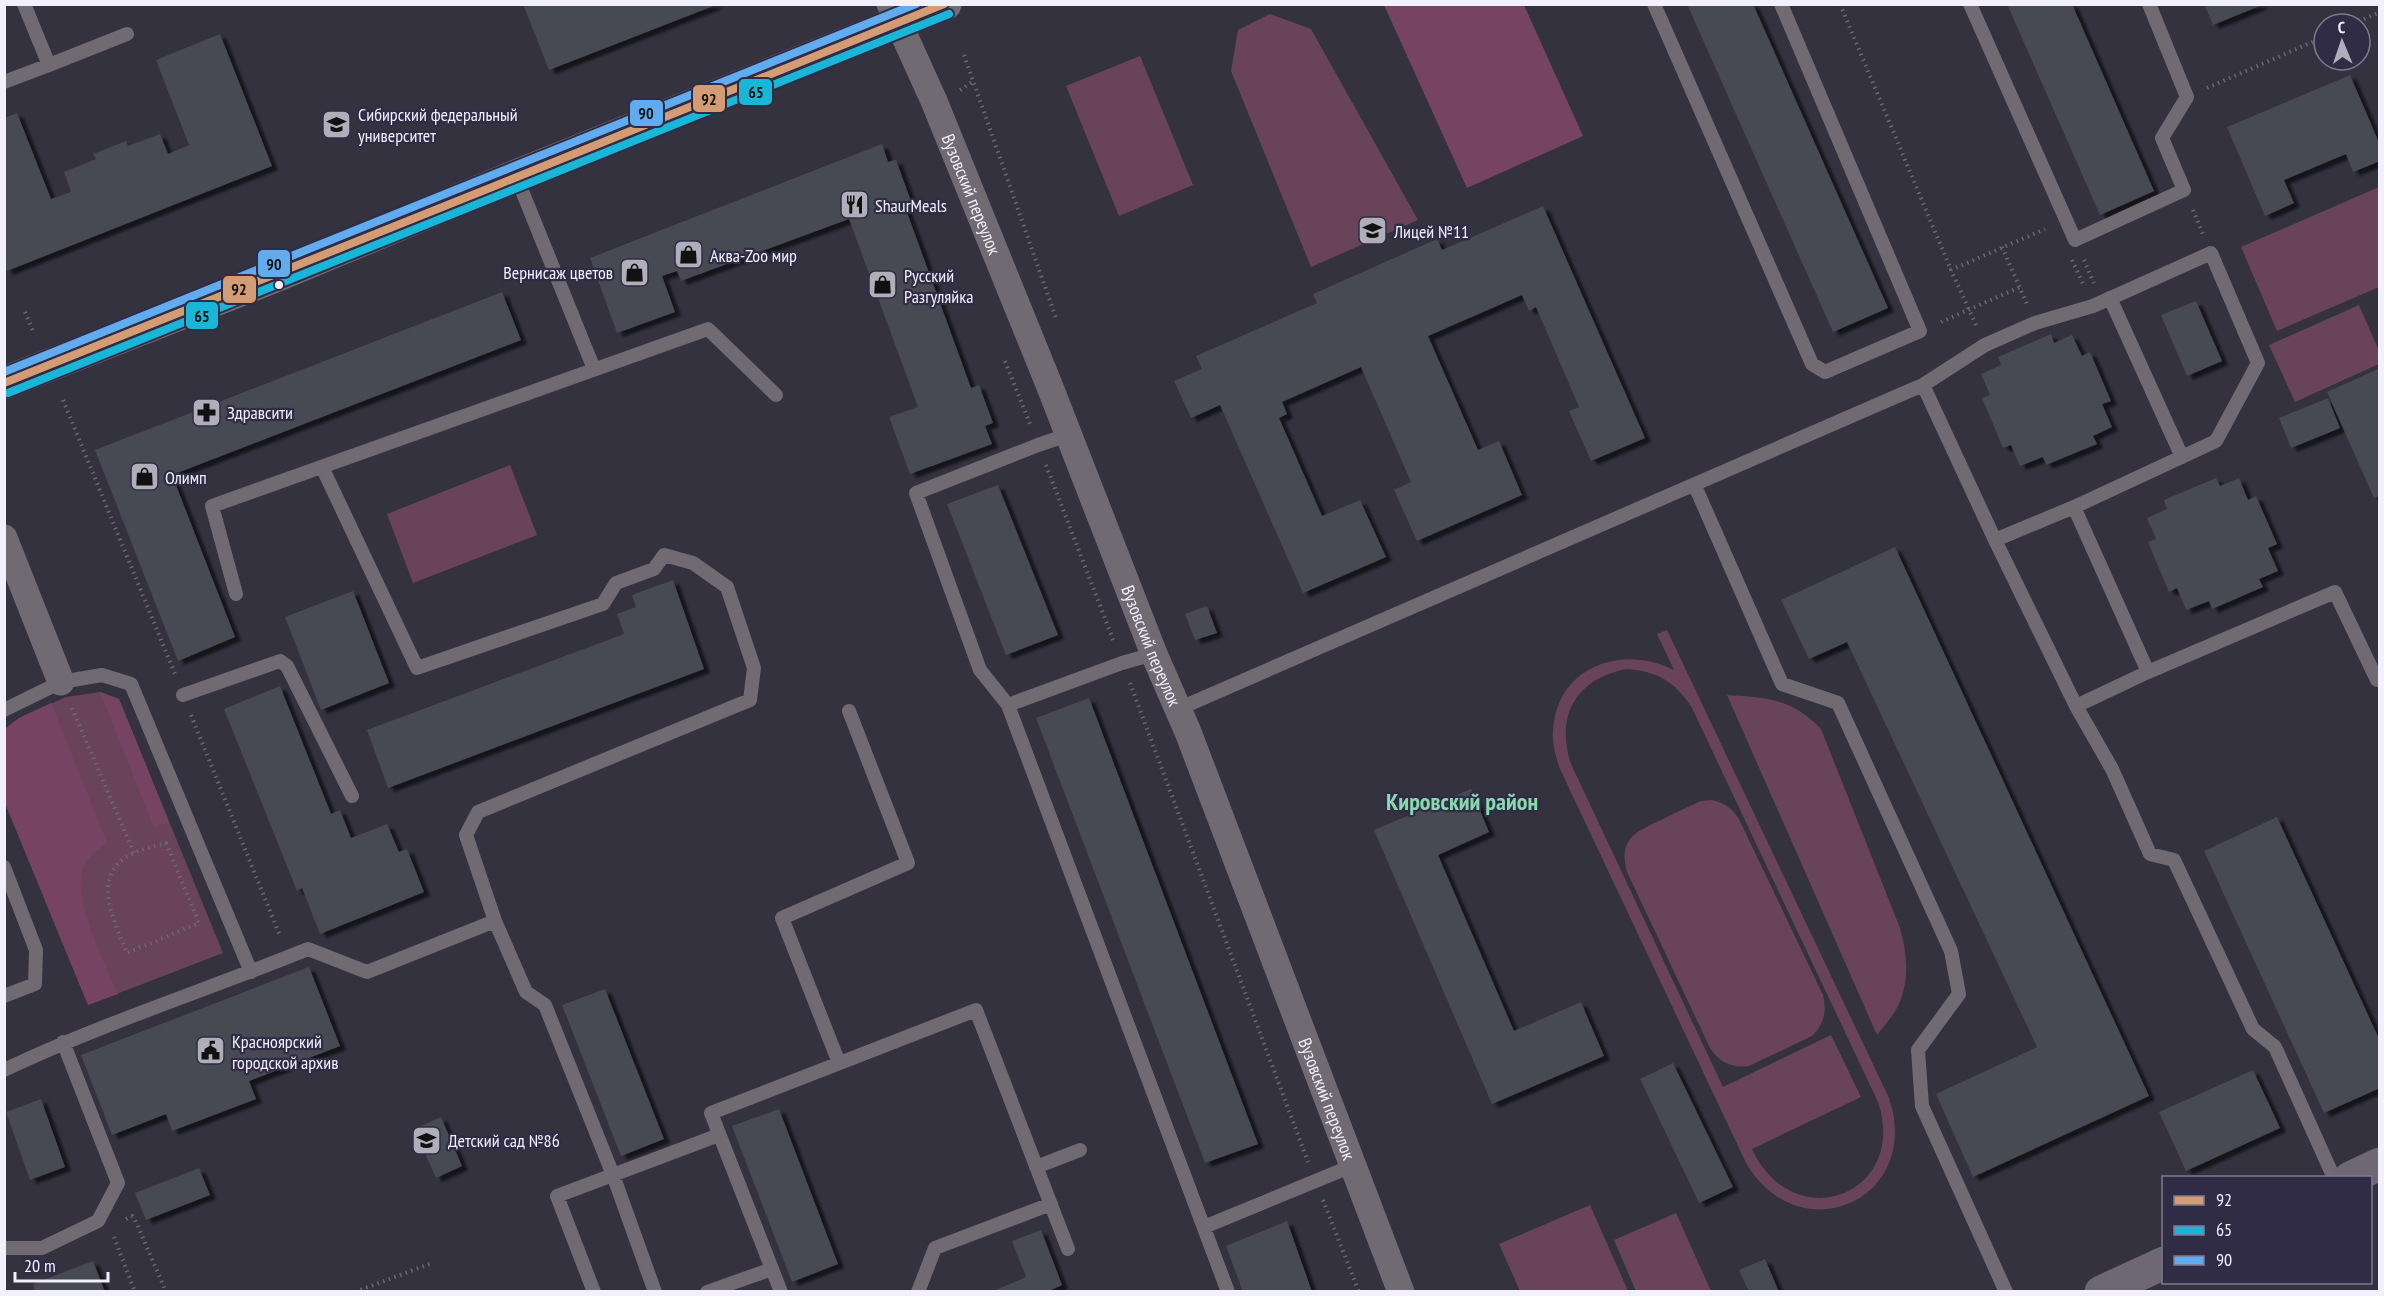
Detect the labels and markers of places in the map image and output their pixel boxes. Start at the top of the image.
place label: Сибирский федеральный университет [358,103,518,147]
school or university icon: Сибирский федеральный университет [321,108,353,140]
restaurant icon: ShаurMeals [838,189,870,221]
place label: ShаurMeals [875,194,947,217]
school or university icon: Лицей №11 [1357,215,1389,247]
place label: Лицей №11 [1393,220,1469,243]
shop icon: Аква-Zoo мир [673,239,705,271]
place label: Аква-Zoo мир [710,244,797,267]
shop icon: Вернисаж цветов [618,256,650,288]
place label: Вернисаж цветов [503,261,613,284]
place label: Русский Разгуляйка [904,264,973,308]
shop icon: Русский Разгуляйка [867,269,899,301]
unlabelled marker [273,279,285,291]
pharmacy icon: Здравсити [190,396,222,428]
place label: Здравсити [227,401,293,424]
shop icon: Олимп [128,461,160,493]
place label: Олимп [165,466,207,489]
place label: Красноярский городской архив [232,1030,338,1074]
public building icon: Красноярский городской архив [195,1035,227,1067]
school or university icon: Детский сад №86 [411,1124,443,1156]
place label: Детский сад №86 [448,1129,560,1152]

